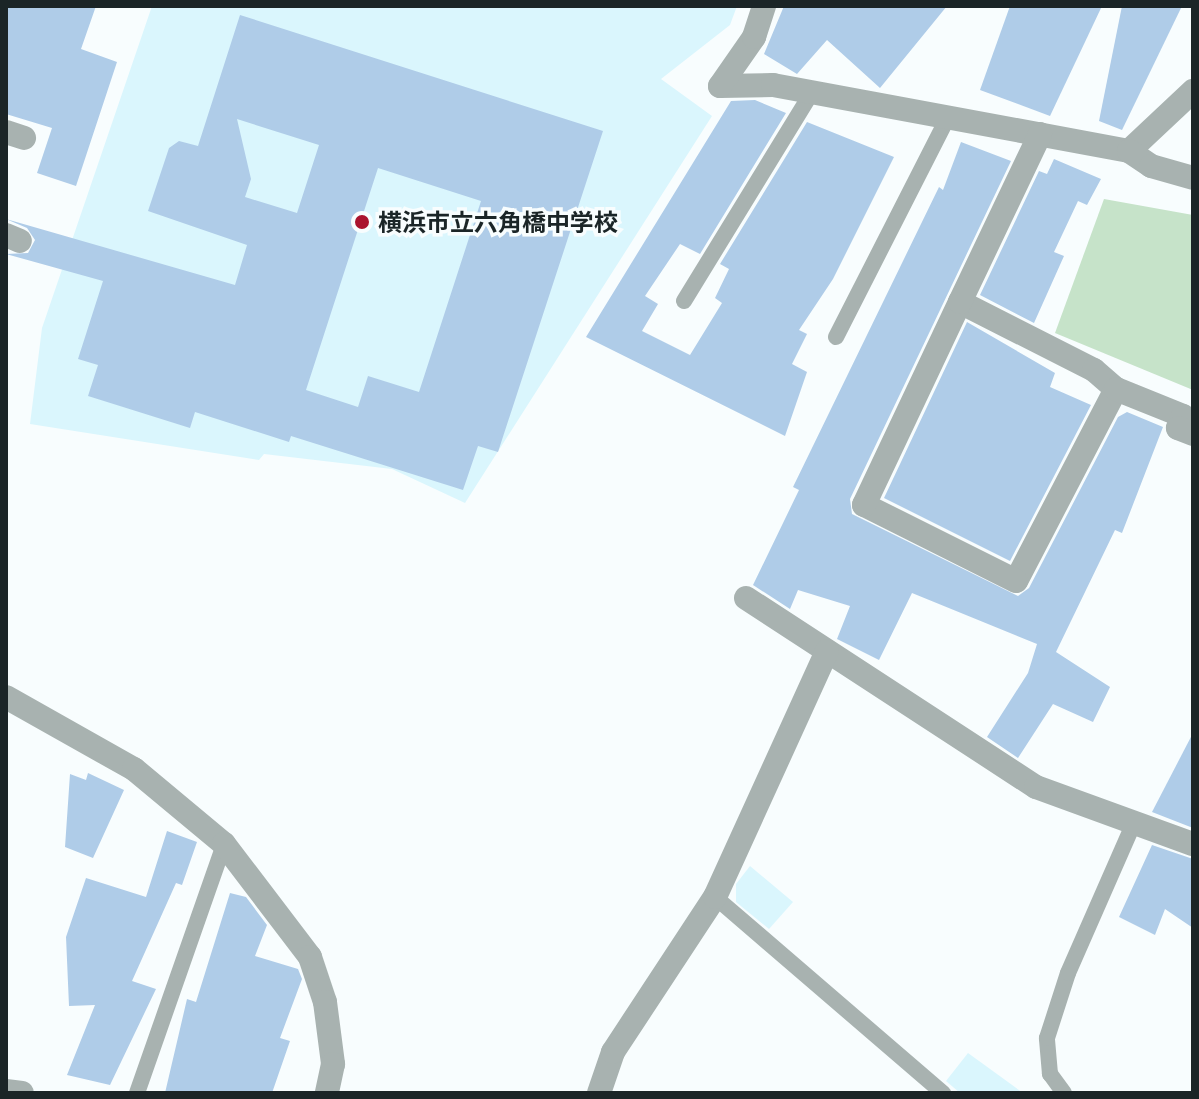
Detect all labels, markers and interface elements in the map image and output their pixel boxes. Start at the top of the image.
place label: 横浜市立六角橋中学校 [378,208,618,236]
marker: 横浜市立六角橋中学校 [353,213,371,231]

